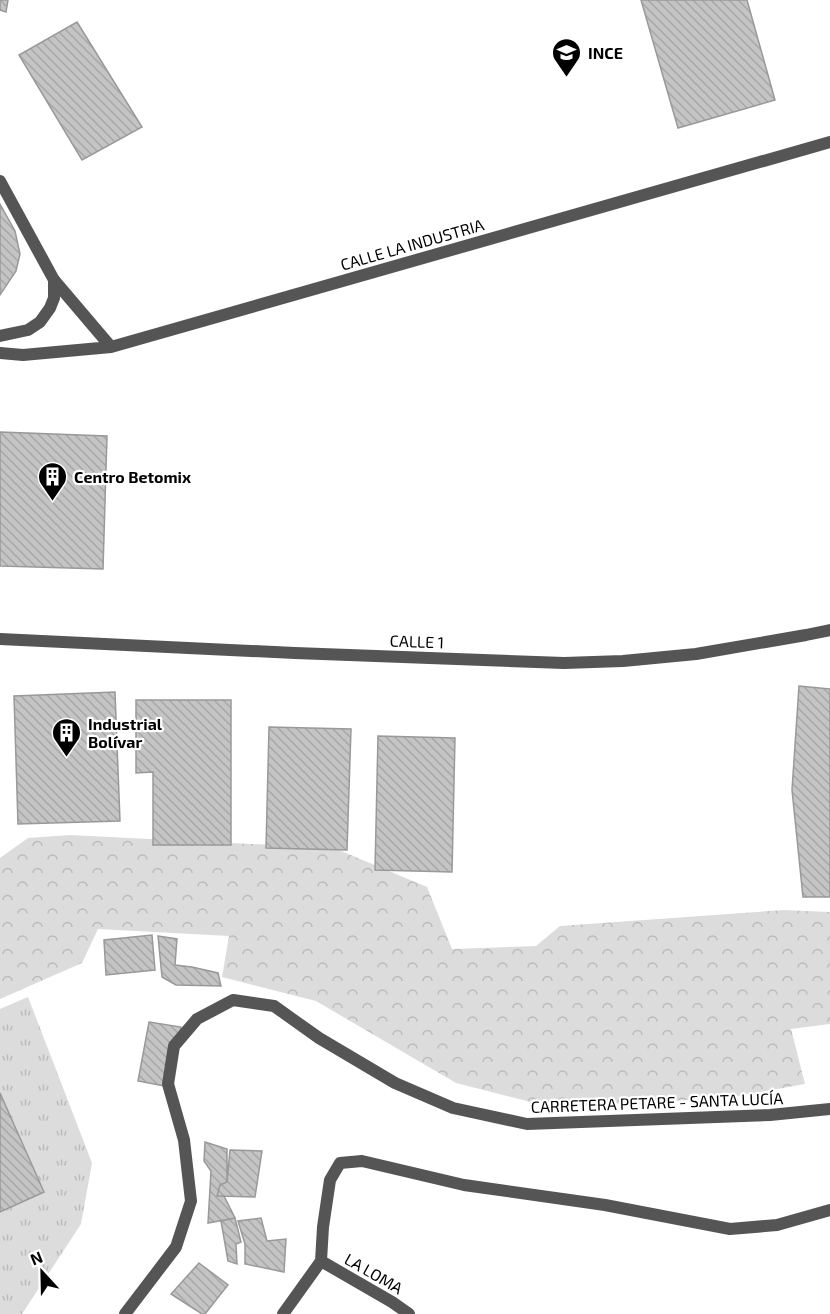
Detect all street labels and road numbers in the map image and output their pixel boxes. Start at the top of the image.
street label: CALLE LA INDUSTRIA [338,214,486,274]
street label: CALLE 1 [389,631,445,651]
street label: CARRETERA PETARE - SANTA LUCÍA [530,1088,784,1116]
street label: LA LOMA [342,1249,406,1297]

